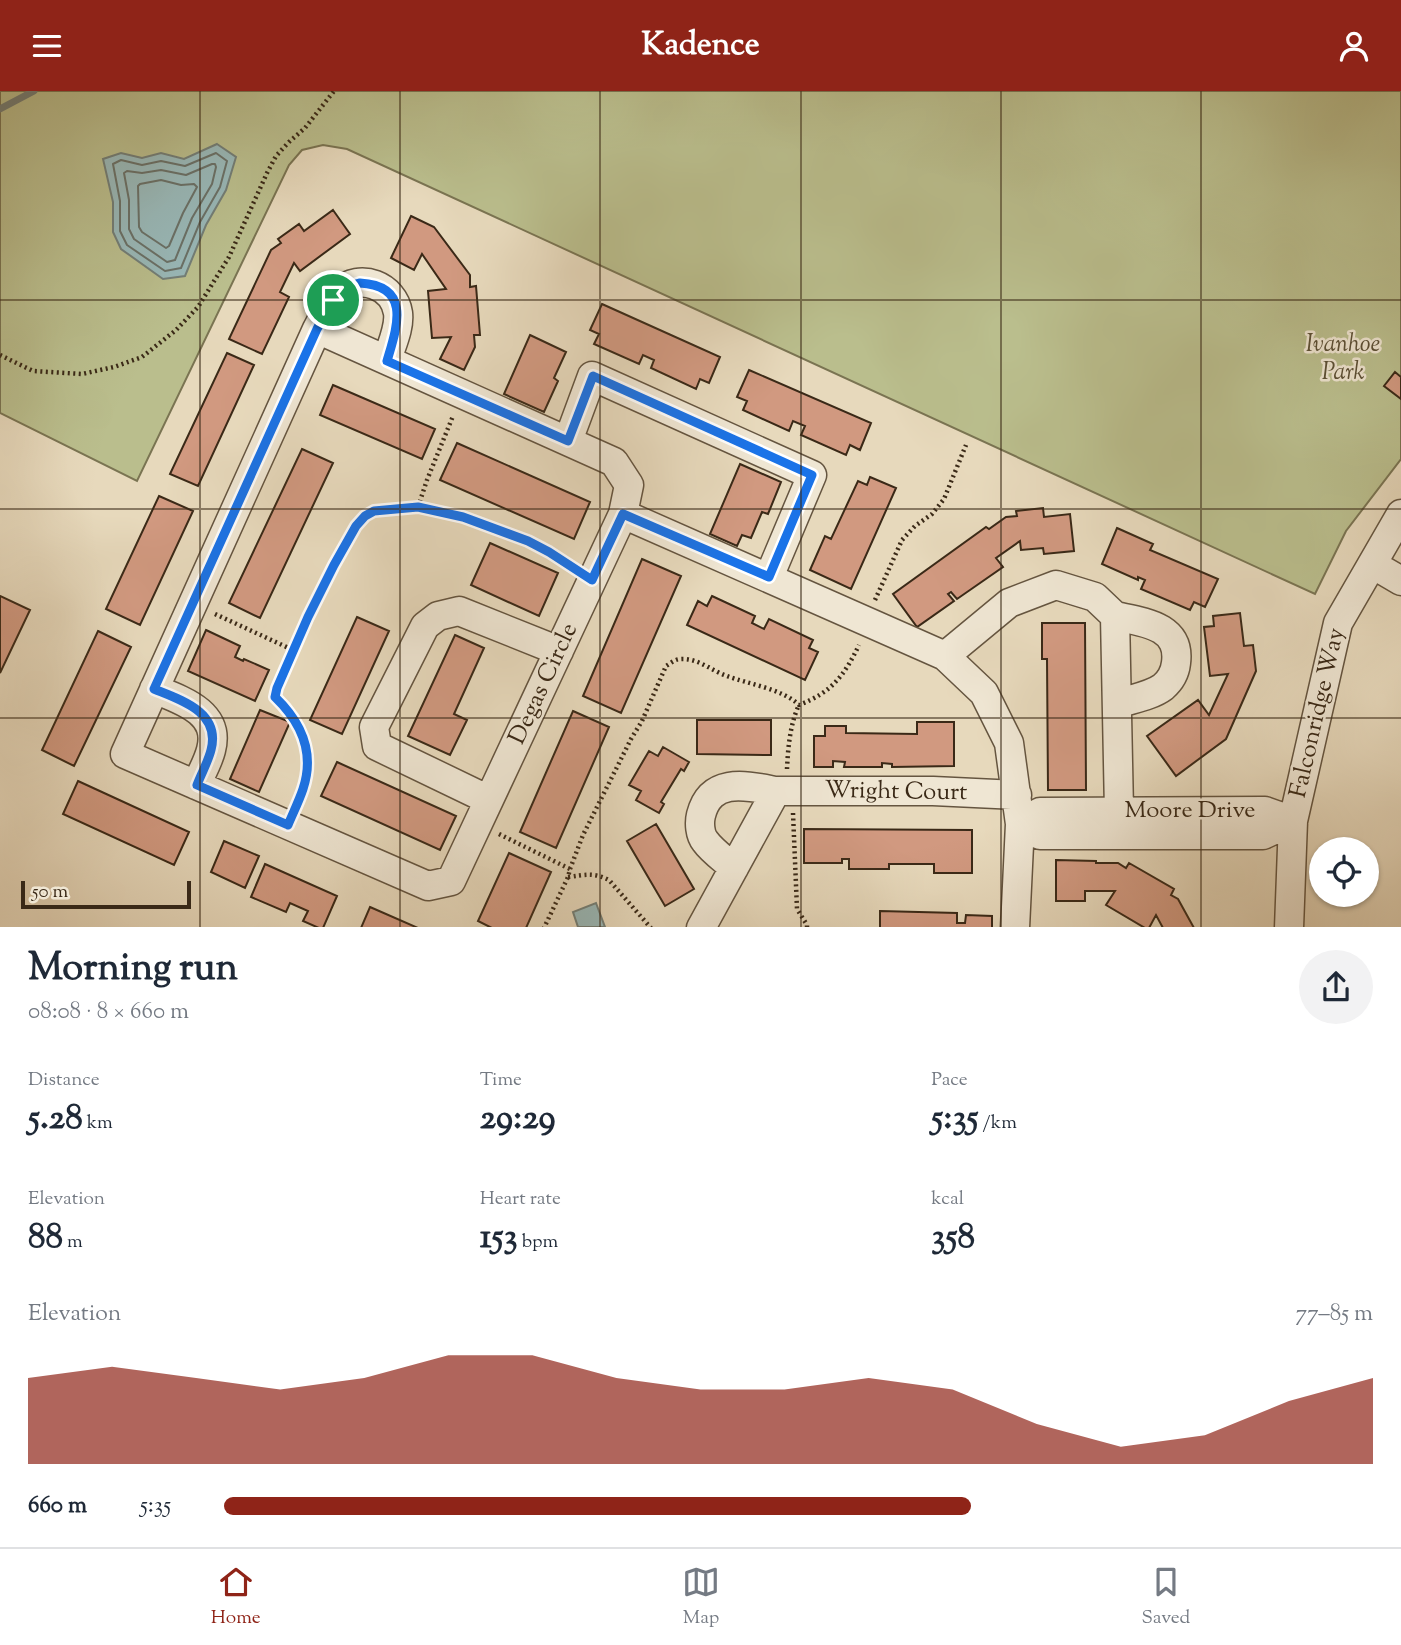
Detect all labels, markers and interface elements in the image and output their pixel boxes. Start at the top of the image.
text: Kadence [641,23,760,69]
icon: menu [28,27,66,65]
icon: person [1335,27,1373,65]
pin [303,270,363,330]
icon: arrive [314,281,352,319]
park label: Ivanhoe Park [1306,328,1380,390]
street label: Degas Circle [501,618,587,750]
street label: Falconridge Way [1282,625,1354,801]
street label: Wright Court [824,774,968,810]
street label: Moore Drive [1125,794,1256,828]
map controls [1309,837,1379,907]
button: locate [1309,837,1379,907]
scale bar [21,879,191,910]
text: 50 m [32,879,68,906]
text: Morning run [28,943,238,997]
button: share [1299,950,1373,1024]
text: 08:08 · 8 × 660 m [28,996,189,1029]
text: Distance [28,1067,100,1094]
text: Time [480,1067,522,1094]
text: Pace [931,1067,968,1094]
text: 5.28 [28,1094,83,1145]
text: 29:29 [480,1094,556,1145]
text: 5:35 [931,1094,979,1145]
text: km [83,1110,113,1137]
text: /km [979,1110,1017,1137]
text: Elevation [28,1186,105,1213]
text: Heart rate [480,1186,561,1213]
text: kcal [931,1186,964,1213]
text: 88 [28,1213,63,1264]
text: 153 [480,1213,518,1264]
text: 358 [931,1213,975,1264]
text: m [63,1229,83,1256]
text: bpm [518,1229,558,1256]
text: Elevation [28,1298,121,1331]
text: 77–85 m [1296,1298,1373,1331]
text: 660 m [28,1490,87,1523]
text: 5:35 [140,1490,171,1523]
tab: Home [211,1563,261,1632]
tab: Map [682,1563,720,1632]
tab: Saved [1141,1563,1190,1632]

